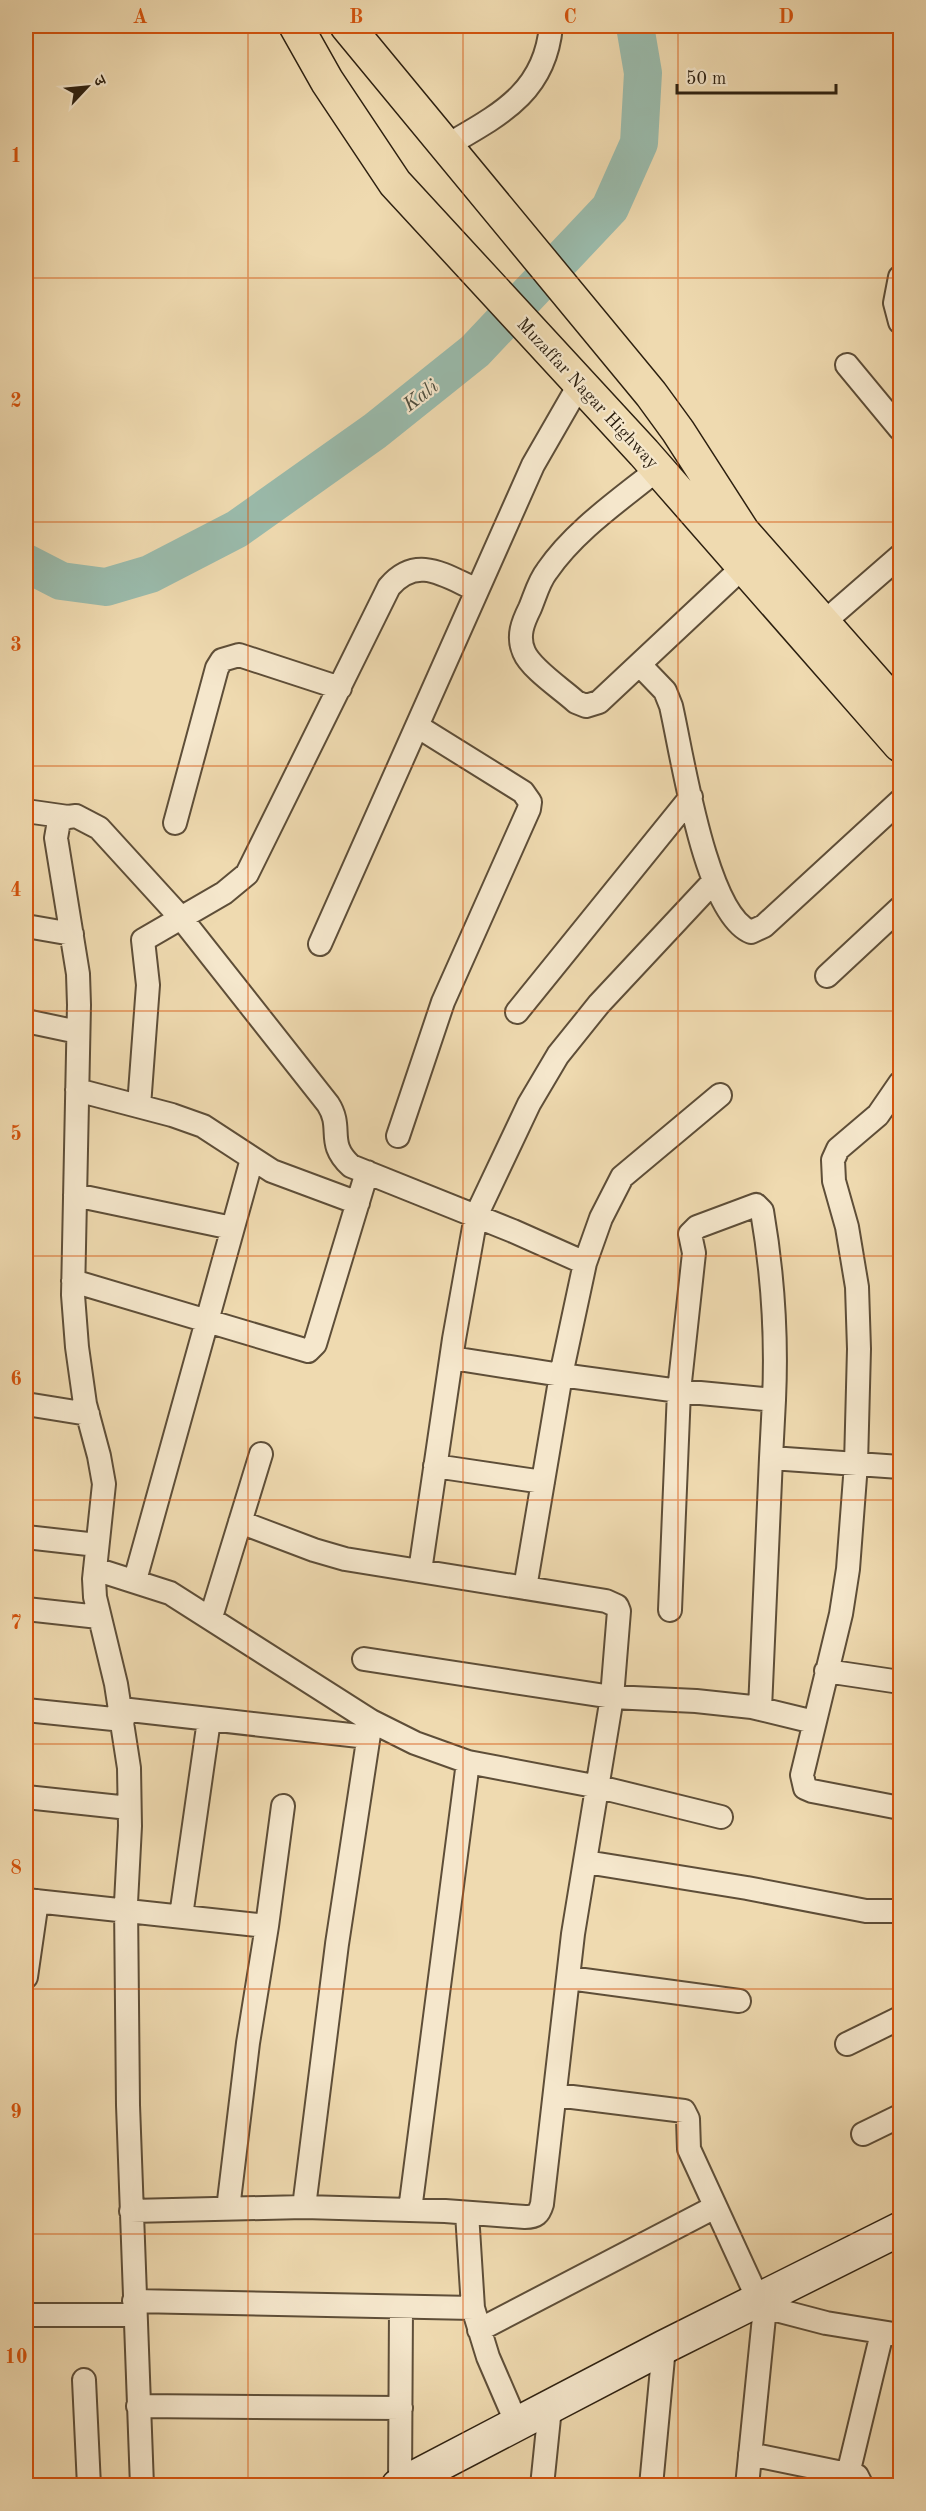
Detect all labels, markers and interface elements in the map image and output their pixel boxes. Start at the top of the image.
text: A [132,8,148,28]
text: B [349,8,363,28]
text: C [563,8,577,28]
text: D [778,8,794,28]
north arrow [57,57,117,117]
scale bar [677,57,836,95]
text: 50 m [686,70,726,88]
text: उ [89,73,108,90]
text: 1 [10,147,22,167]
street label: Muzaffar Nagar Highway [513,315,662,473]
water label: Kali [399,377,443,417]
text: 2 [10,392,22,412]
text: 3 [10,636,22,656]
text: 4 [10,881,22,901]
text: 5 [10,1124,22,1145]
text: 6 [10,1370,22,1390]
text: 7 [10,1614,22,1634]
text: 8 [10,1859,22,1879]
text: 9 [10,2103,22,2123]
text: 10 [4,2348,28,2368]

